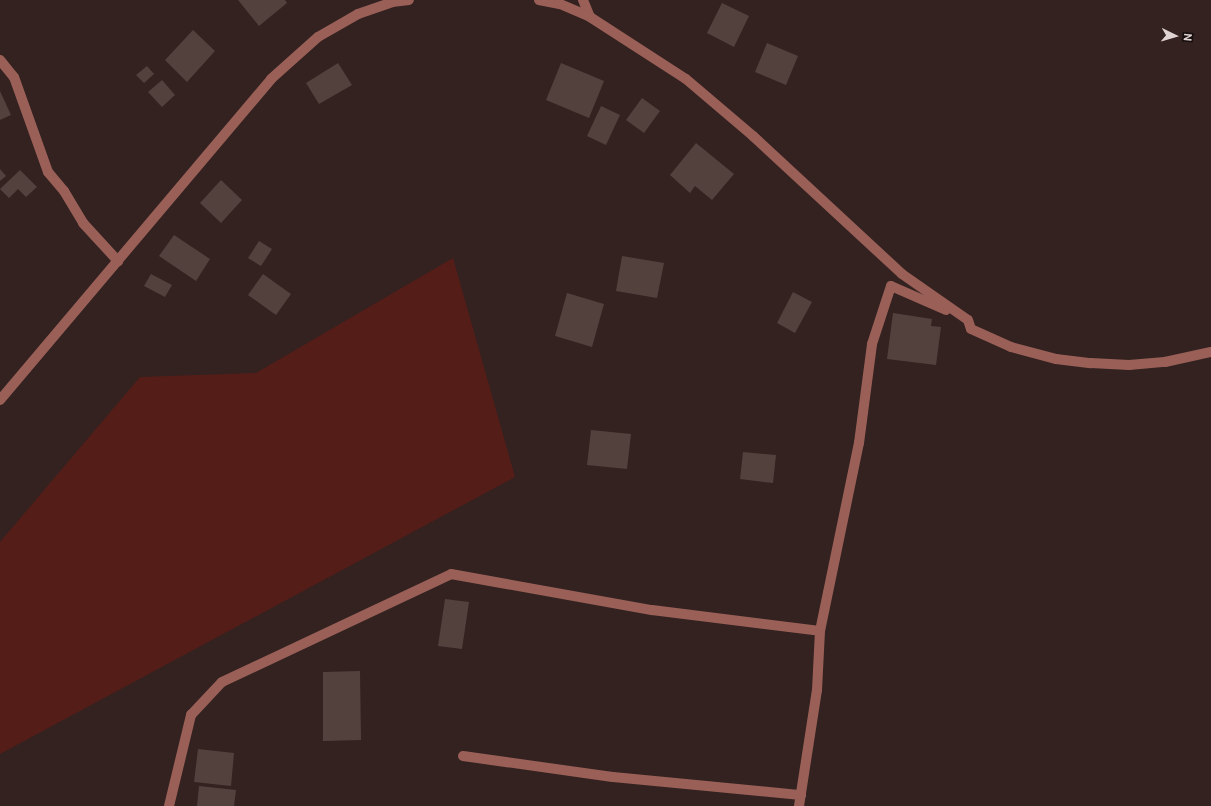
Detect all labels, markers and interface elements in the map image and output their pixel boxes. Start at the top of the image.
north arrow [1155,16,1195,56]
text: N [1181,33,1194,42]

